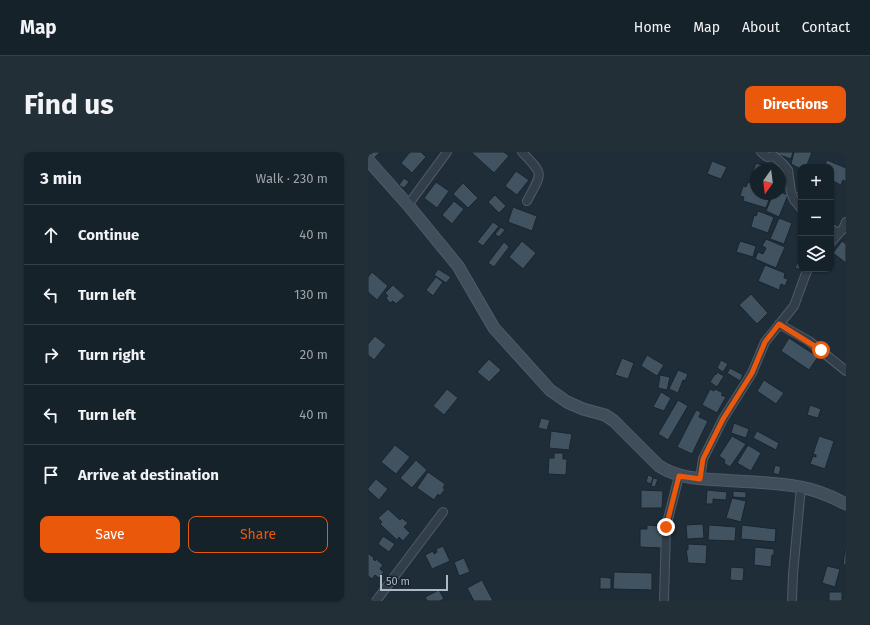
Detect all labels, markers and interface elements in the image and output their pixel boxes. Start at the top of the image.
text: Map [20,16,57,39]
text: Home [634,19,671,36]
text: Map [693,19,720,36]
text: About [742,19,780,36]
text: Contact [802,19,850,36]
button: Directions [745,86,846,123]
text: Find us [24,88,114,121]
north arrow [750,164,786,200]
map controls [798,164,834,272]
button: + [798,164,834,200]
text: 3 min [40,168,82,189]
text: Walk · 230 m [256,171,328,186]
button: − [798,200,834,236]
icon: ahead [40,224,62,246]
text: Continue [78,226,139,244]
text: 40 m [299,227,328,242]
button: layers [798,236,834,272]
icon: left [40,284,62,306]
text: Turn left [78,286,136,304]
text: 130 m [294,287,328,302]
route start [812,341,830,359]
icon: right [40,344,62,366]
text: Turn right [78,346,145,364]
text: 20 m [300,347,328,362]
icon: left [40,404,62,426]
text: Turn left [78,406,136,424]
text: 40 m [299,407,328,422]
icon: arrive [40,464,62,486]
text: Arrive at destination [78,466,219,484]
button: Save [40,516,180,553]
button: Share [188,516,328,553]
route end [657,518,675,536]
scale bar [380,573,448,592]
text: 50 m [386,575,410,588]

